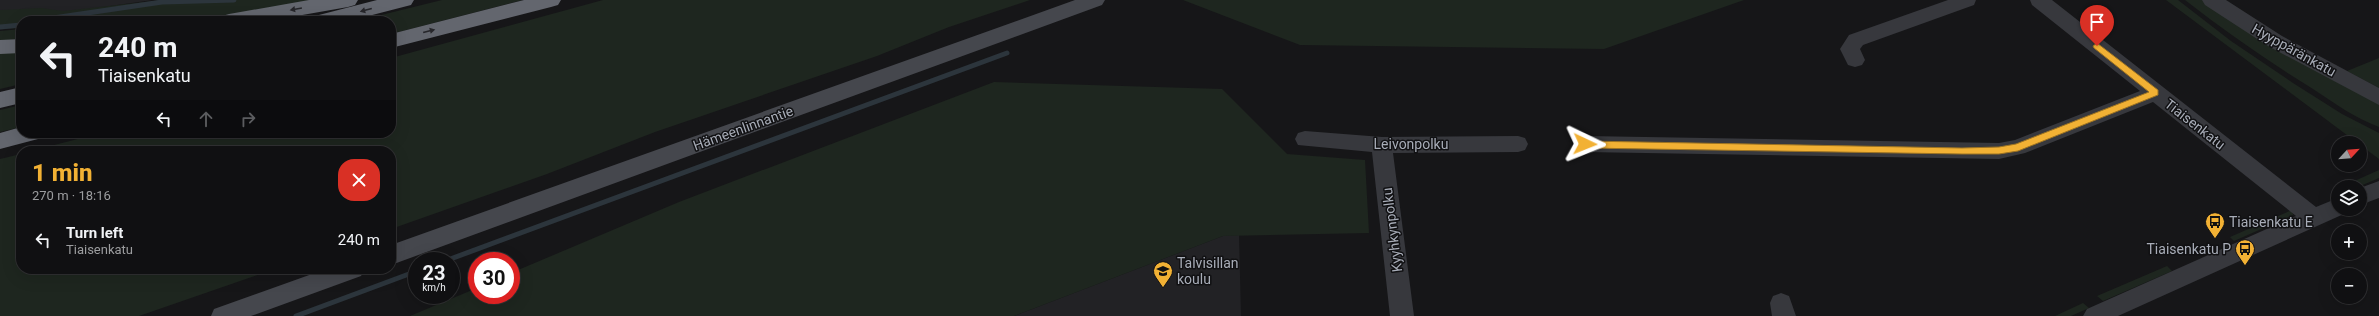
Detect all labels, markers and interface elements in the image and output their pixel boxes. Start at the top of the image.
pin [2080,5,2114,46]
one-way arrow [290,7,302,13]
one-way arrow [360,7,372,13]
icon: arrive [2086,11,2108,33]
street label: Hyyppäränkatu [2249,20,2339,80]
one-way arrow [423,28,435,34]
text: 240 m [98,31,177,64]
icon: left [32,32,84,84]
text: Tiaisenkatu [98,65,191,86]
street label: Tiaisenkatu [2162,95,2228,153]
street label: Hämeenlinnantie [691,102,795,154]
icon: left [153,108,175,130]
icon: ahead [195,108,217,130]
icon: right [237,108,259,130]
position arrow [1564,123,1606,165]
street label: Leivonpolku [1374,136,1448,152]
north arrow [2331,136,2367,172]
map controls [2331,136,2367,304]
text: 1 min [32,159,93,187]
button: close [338,159,380,201]
button: layers [2331,180,2367,216]
street label: Kyyhkynpolku [1379,187,1405,273]
text: 270 m · 18:16 [32,188,111,203]
bus stop icon: Tiaisenkatu E [2204,211,2226,239]
place label: Tiaisenkatu E [2229,214,2313,230]
text: Turn left [66,224,123,242]
button: + [2331,224,2367,260]
icon: left [32,229,54,251]
text: 240 m [338,231,380,249]
bus stop icon: Tiaisenkatu P [2234,238,2256,266]
place label: Tiaisenkatu P [2147,241,2231,257]
text: Tiaisenkatu [66,242,133,257]
speed limit sign: 30 [468,252,520,304]
place label: Talvisillan koulu [1177,255,1239,287]
school or university icon: Talvisillan koulu [1152,260,1174,288]
text: 23 [423,261,445,285]
button: − [2331,268,2367,304]
text: km/h [422,282,446,293]

